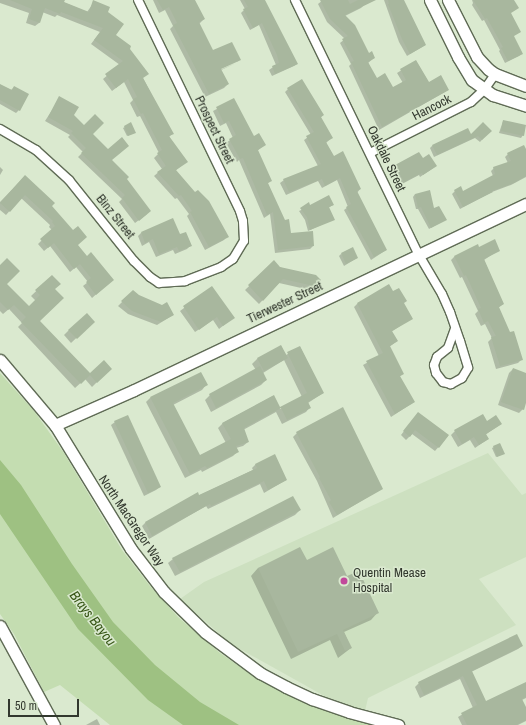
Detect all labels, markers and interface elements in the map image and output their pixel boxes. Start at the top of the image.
street label: Hancock [410,92,454,124]
street label: Prospect Street [191,94,237,166]
street label: Oakdale Street [363,124,409,194]
street label: Binz Street [92,192,138,242]
street label: Tierwester Street [245,279,325,327]
street label: North MacGregor Way [95,473,167,569]
place label: Quentin Mease Hospital [353,566,426,597]
marker: Quentin Mease Hospital [338,575,350,587]
water label: Brays Bayou [66,587,120,649]
scale bar [10,691,81,717]
text: 50 m [15,698,37,714]

